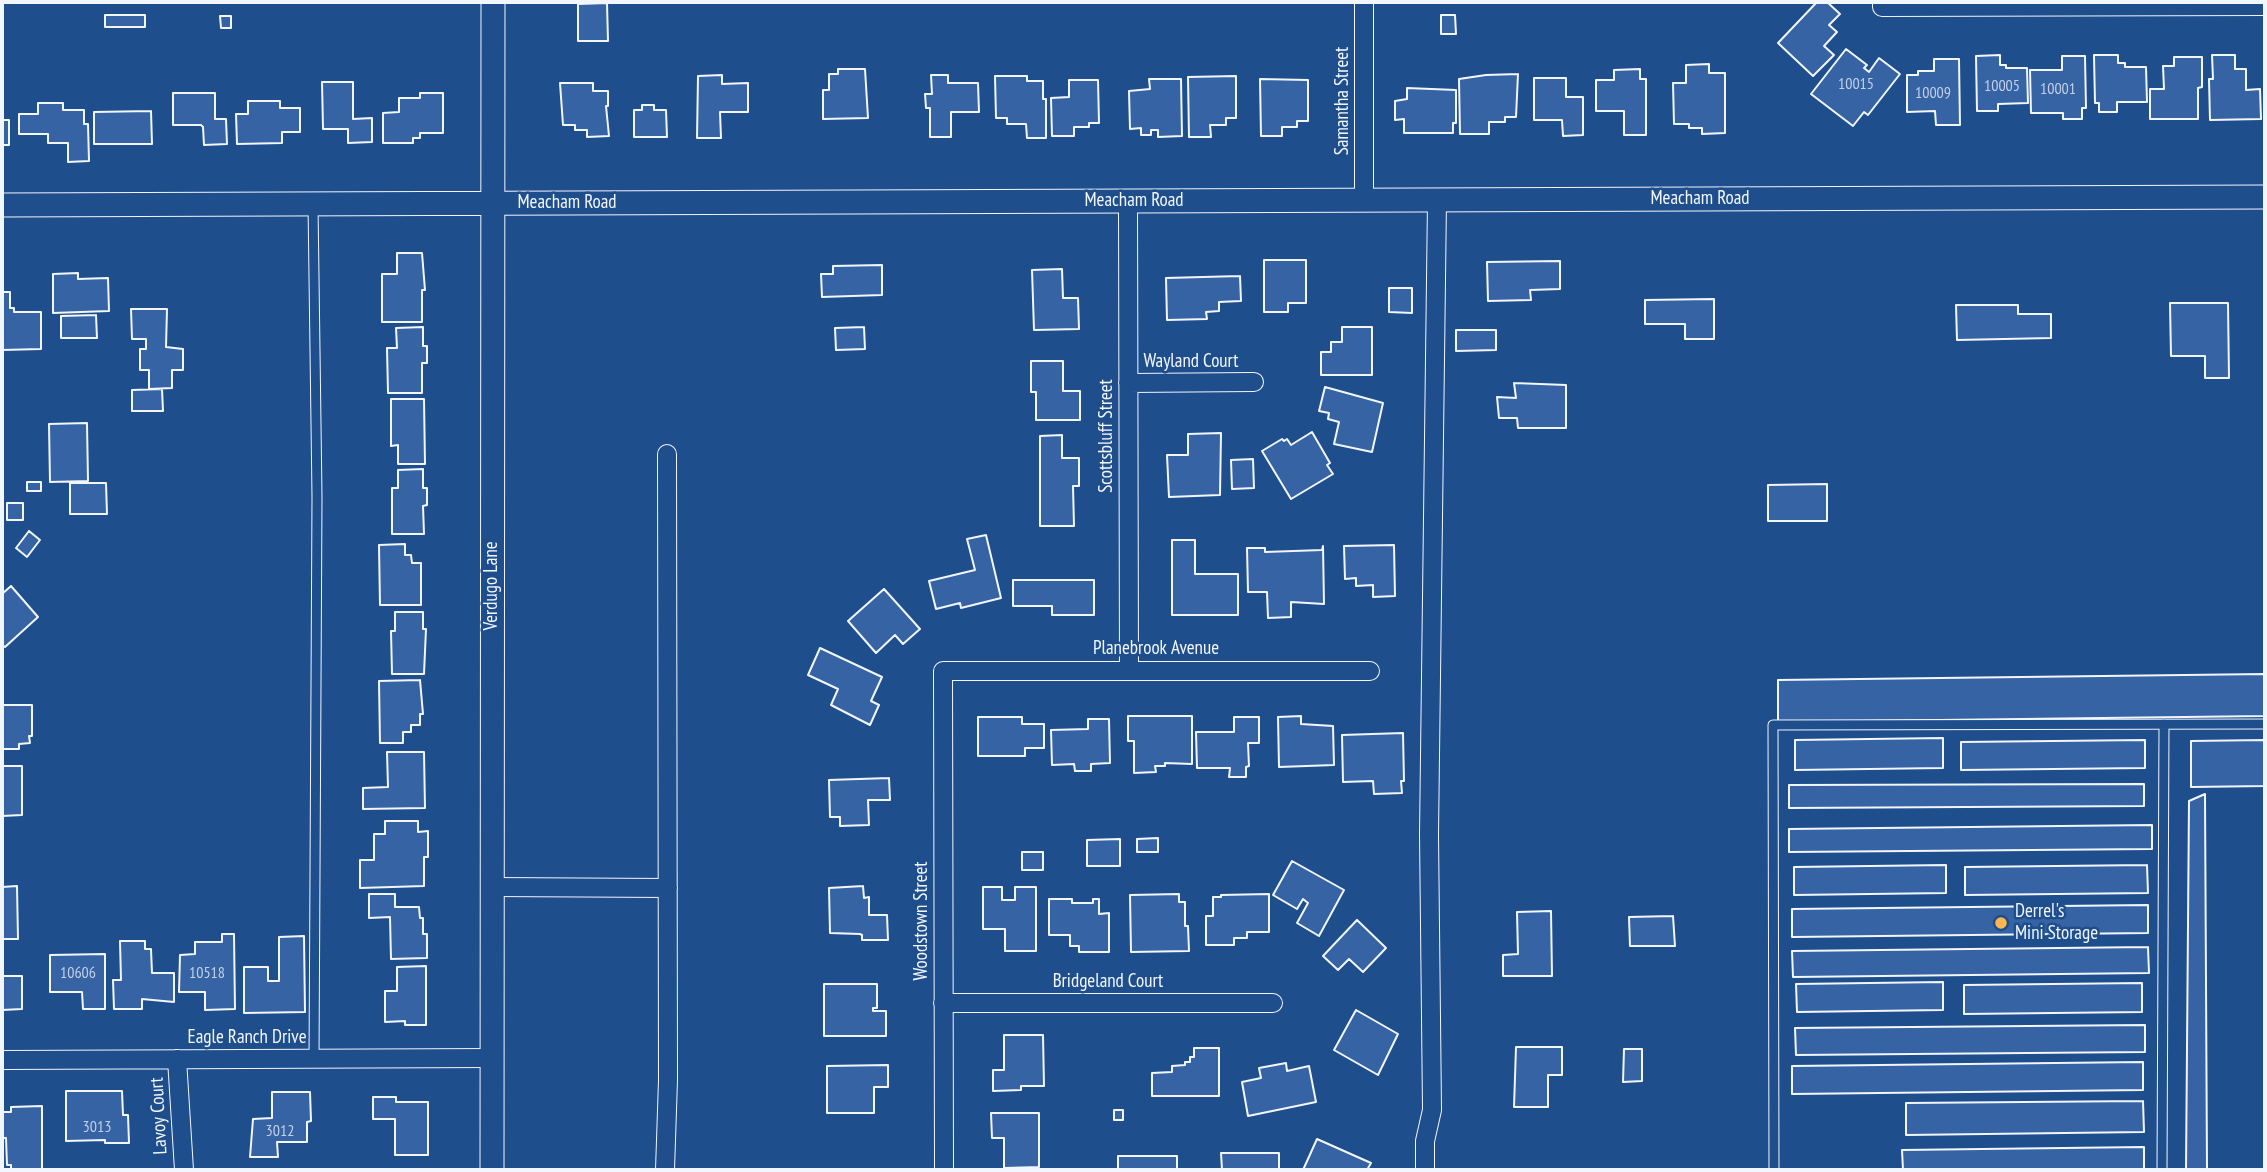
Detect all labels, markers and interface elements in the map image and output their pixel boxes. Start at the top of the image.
street label: Samantha Street [1332,47,1354,155]
house number: 10015 [1838,74,1874,94]
house number: 10005 [1984,76,2020,96]
house number: 10001 [2040,79,2076,99]
house number: 10009 [1915,83,1951,103]
street label: Meacham Road [1650,188,1750,210]
street label: Meacham Road [1084,190,1184,212]
street label: Meacham Road [517,192,617,214]
street label: Wayland Court [1144,351,1238,373]
street label: Scottsbluff Street [1096,379,1118,493]
street label: Verdugo Lane [481,541,503,631]
street label: Planebrook Avenue [1093,638,1219,660]
street label: Woodstown Street [911,861,933,981]
place label: Derrel's Mini Storage [2015,901,2098,945]
marker: Derrel's Mini Storage [1993,915,2009,931]
house number: 10606 [60,963,96,983]
house number: 10518 [189,963,225,983]
street label: Bridgeland Court [1053,971,1163,993]
street label: Eagle Ranch Drive [188,1027,306,1049]
street label: Lavoy Court [146,1077,172,1155]
house number: 3013 [83,1117,111,1137]
house number: 3012 [266,1121,294,1141]

